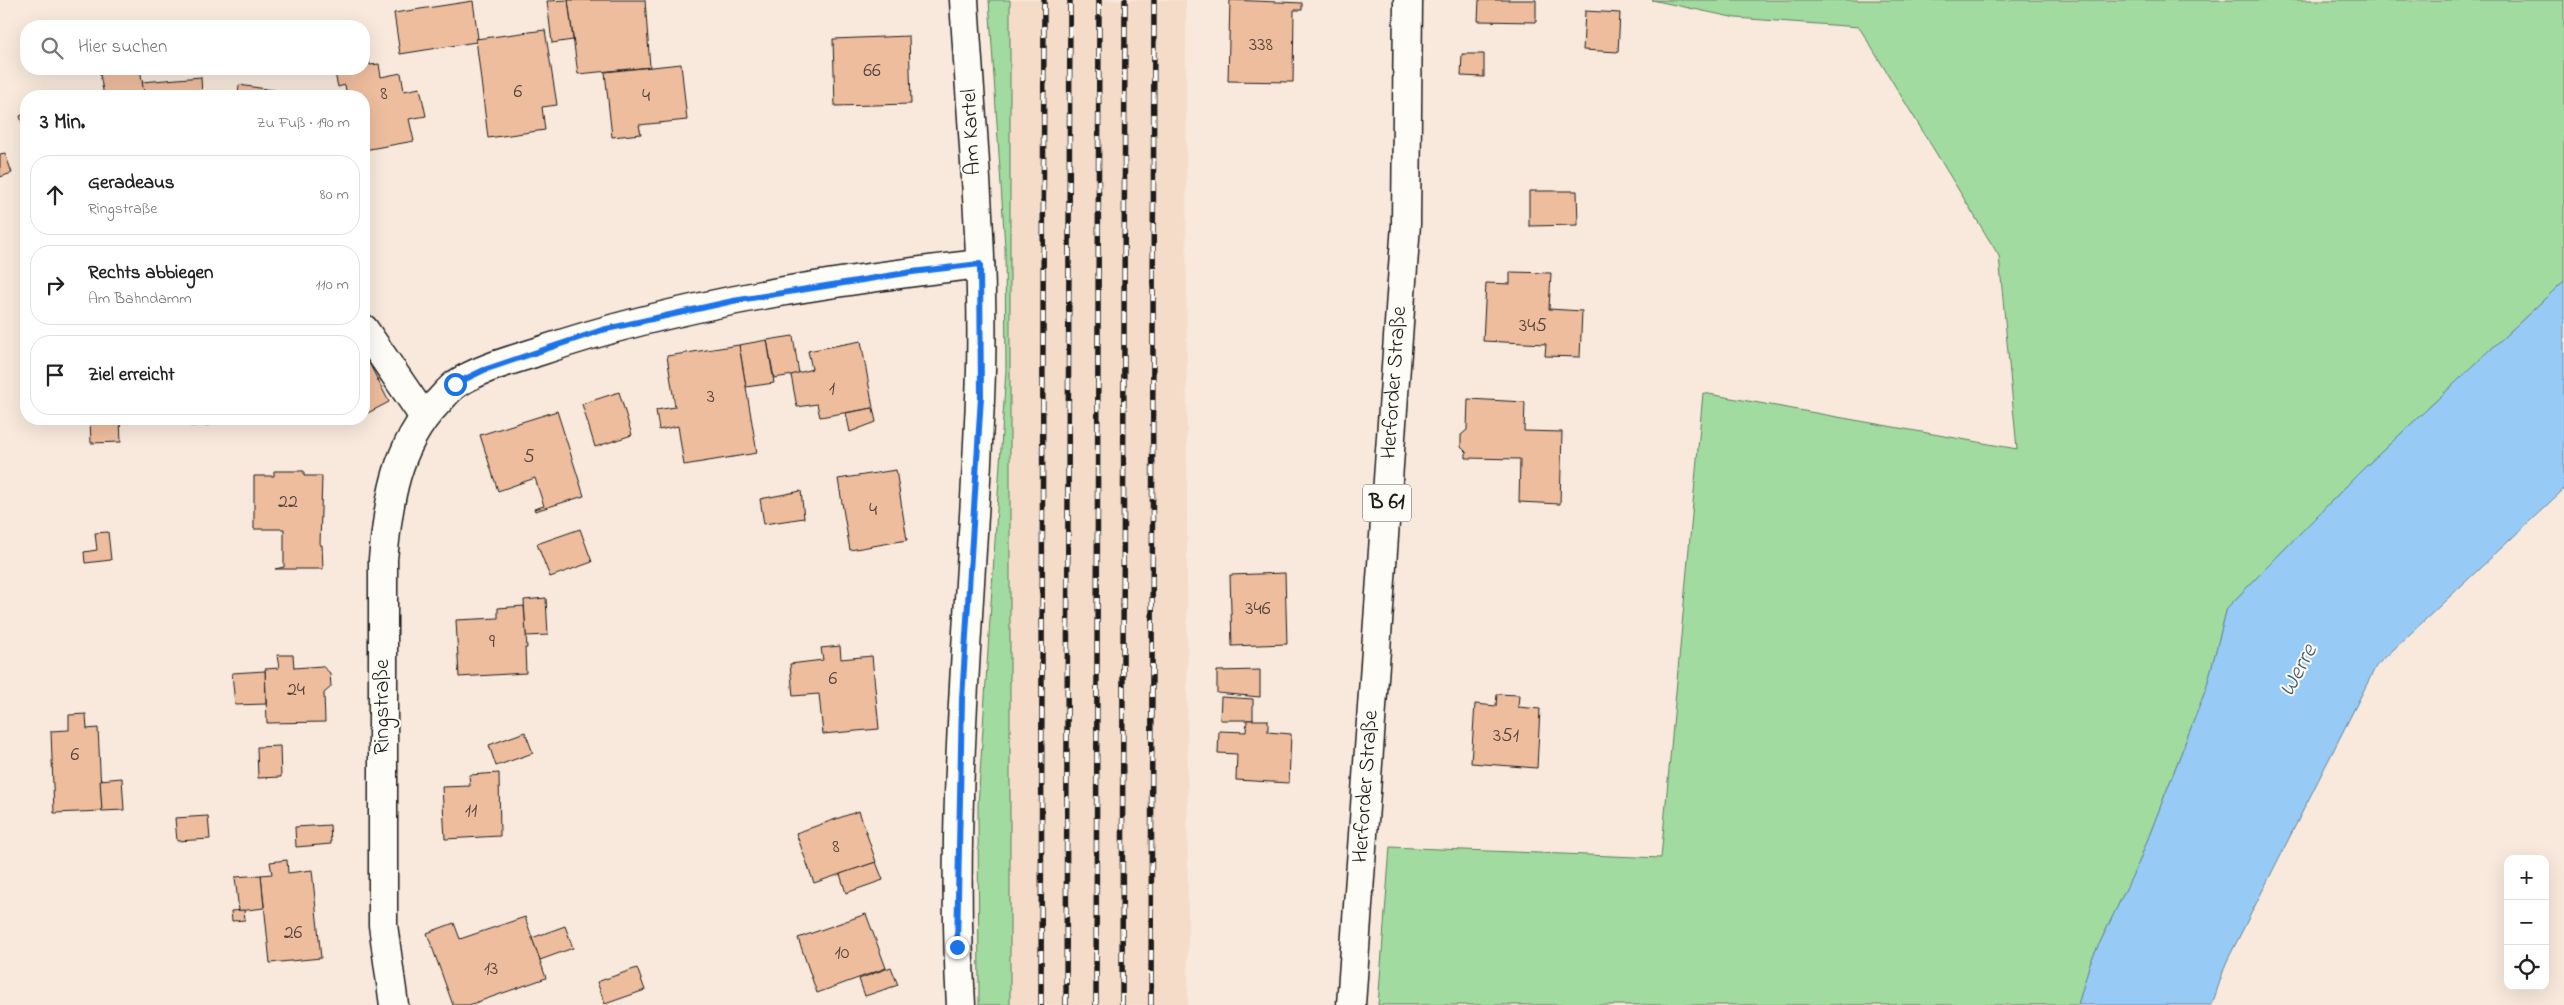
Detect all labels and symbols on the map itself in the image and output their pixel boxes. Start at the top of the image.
house number: 338 [1249,31,1273,60]
house number: 66 [863,57,881,86]
house number: 6 [514,78,523,107]
house number: 8 [380,80,388,109]
house number: 4 [642,82,650,111]
street label: Am Kartel [954,88,990,176]
street label: Herforder Straße [1374,305,1416,460]
house number: 345 [1519,312,1547,341]
route start [444,373,467,396]
house number: 1 [829,375,835,404]
house number: 3 [707,383,715,412]
house number: 5 [523,443,535,472]
road number: B 61 [1363,484,1411,522]
house number: 22 [278,488,298,517]
house number: 4 [869,496,877,525]
house number: 346 [1245,595,1271,624]
house number: 9 [489,628,495,657]
water label: Werre [2271,637,2328,703]
street label: Ringstraße [367,659,400,755]
house number: 6 [829,665,838,694]
house number: 24 [287,676,305,705]
street label: Herforder Straße [1345,709,1388,864]
house number: 351 [1493,722,1519,751]
house number: 6 [71,741,80,770]
house number: 11 [465,797,477,826]
house number: 8 [832,833,840,862]
house number: 26 [284,919,303,948]
route end [946,936,969,959]
house number: 10 [835,939,850,968]
house number: 13 [484,955,498,984]

